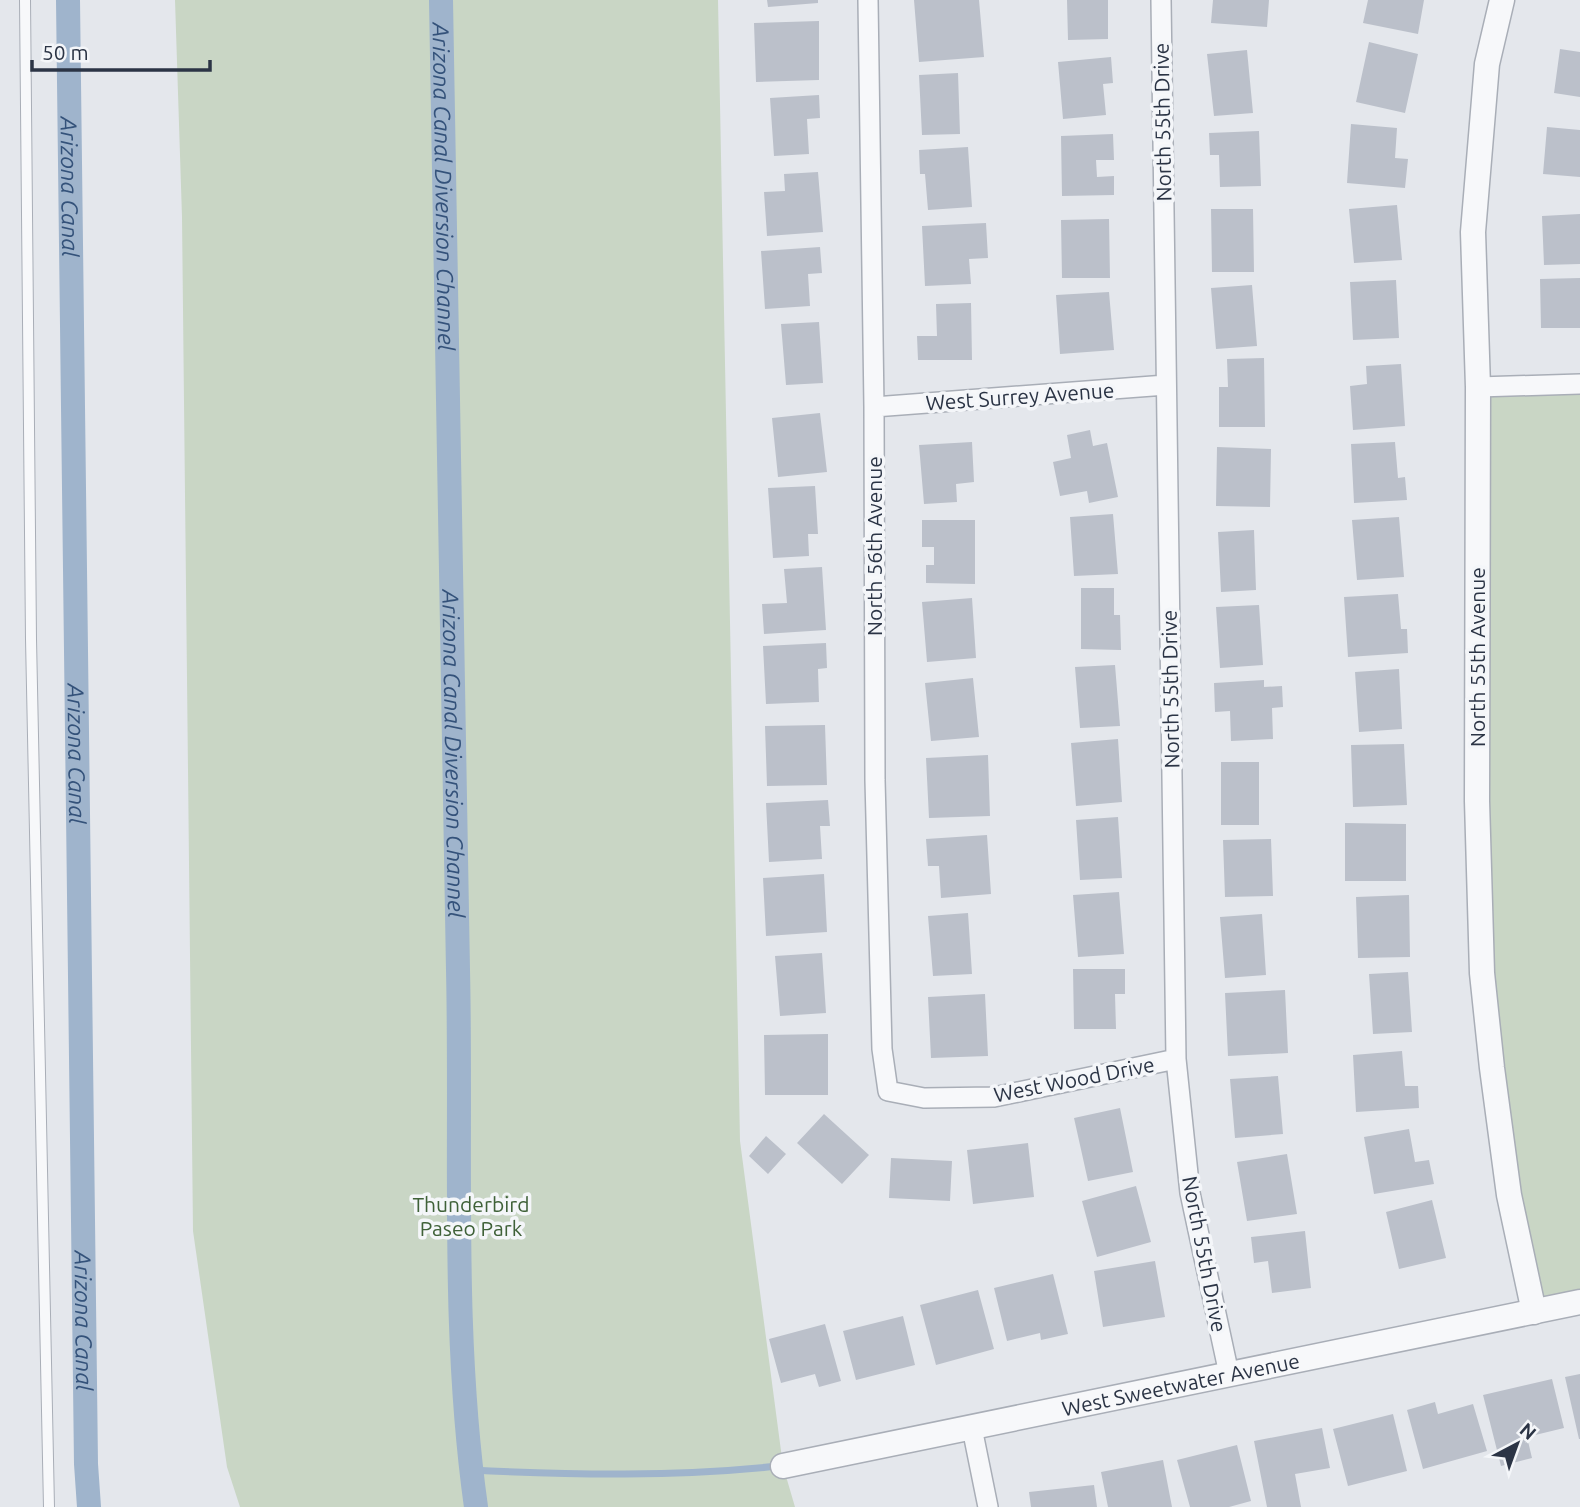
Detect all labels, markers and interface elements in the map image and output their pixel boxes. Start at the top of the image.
water label: Arizona Canal Diversion Channel [429,21,460,352]
scale bar [32,28,210,72]
text: 50 m [42,40,89,64]
street label: North 55th Drive [1149,42,1175,202]
water label: Arizona Canal [57,116,84,258]
street label: West Surrey Avenue [925,377,1115,415]
street label: North 56th Avenue [862,456,886,636]
street label: North 55th Avenue [1465,567,1489,747]
water label: Arizona Canal Diversion Channel [439,588,470,919]
street label: North 55th Drive [1157,609,1183,769]
water label: Arizona Canal [64,682,91,825]
street label: West Wood Drive [992,1052,1156,1106]
street label: North 55th Drive [1178,1174,1232,1334]
park label: Thunderbird Paseo Park [412,1192,530,1240]
water label: Arizona Canal [71,1249,98,1392]
street label: West Sweetwater Avenue [1060,1348,1302,1420]
north arrow [1482,1409,1552,1479]
text: N [1516,1418,1541,1444]

